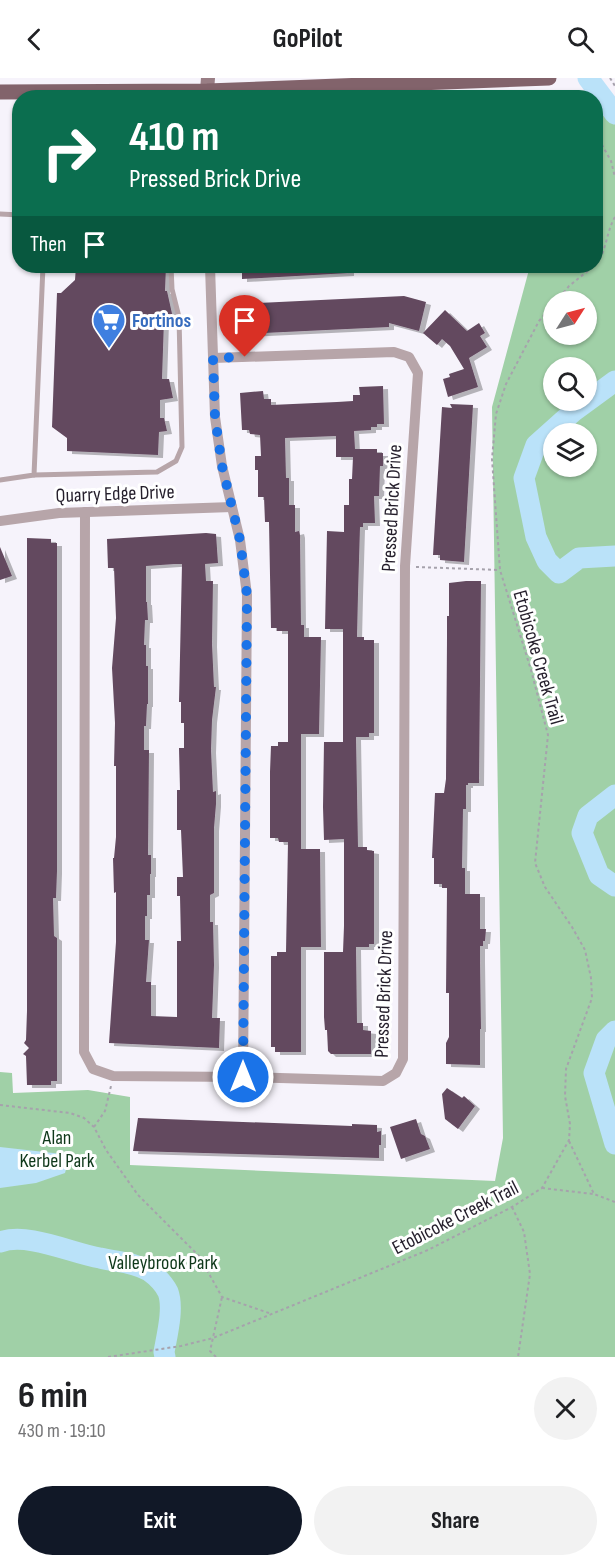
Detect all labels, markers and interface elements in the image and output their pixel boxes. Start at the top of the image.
icon: back [18,23,51,56]
text: GoPilot [273,23,342,55]
icon: search [564,23,597,56]
text: 410 m [129,112,219,163]
icon: right [30,114,108,192]
text: Pressed Brick Drive [129,163,301,195]
icon: arrive [78,228,111,261]
text: Then [30,231,66,258]
north arrow [543,291,597,345]
map controls [543,291,597,477]
pin [219,295,270,357]
supermarket icon: Fortinos [91,302,127,349]
icon: arrive [228,304,261,337]
place label: Fortinos [132,309,191,333]
button: search [543,357,597,411]
button: layers [543,423,597,477]
street label: Pressed Brick Drive [377,444,407,572]
street label: Quarry Edge Drive [55,480,175,508]
street label: Etobicoke Creek Trail [507,587,569,727]
street label: Pressed Brick Drive [370,930,398,1058]
position arrow [211,1045,275,1109]
park label: Alan Kerbel Park [20,1126,95,1173]
street label: Etobicoke Creek Trail [388,1176,523,1260]
park label: Valleybrook Park [108,1251,218,1275]
text: 6 min [18,1375,88,1418]
button: close [534,1377,597,1440]
text: 430 m · 19:10 [18,1419,106,1443]
button: Exit [18,1486,302,1555]
button: Share [314,1486,597,1555]

